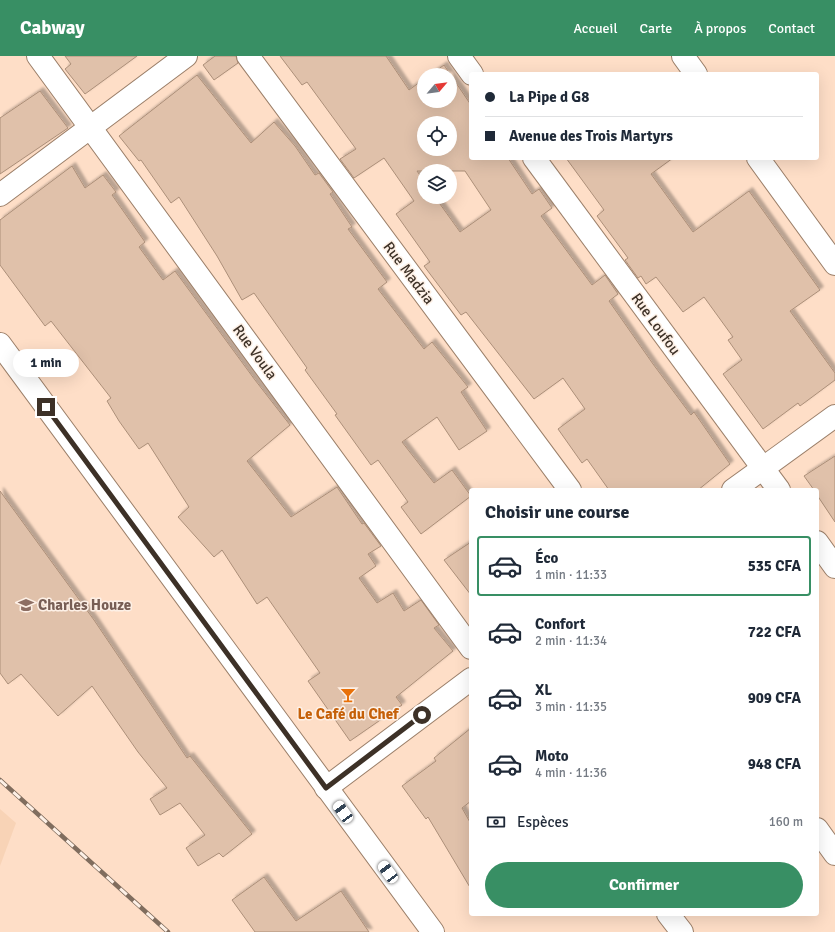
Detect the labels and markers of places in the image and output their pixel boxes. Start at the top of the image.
school or university icon: Charles Houze [17,596,35,614]
place label: Charles Houze [38,596,131,614]
bar icon: Le Café du Chef [339,686,357,704]
place label: Le Café du Chef [297,705,400,723]

